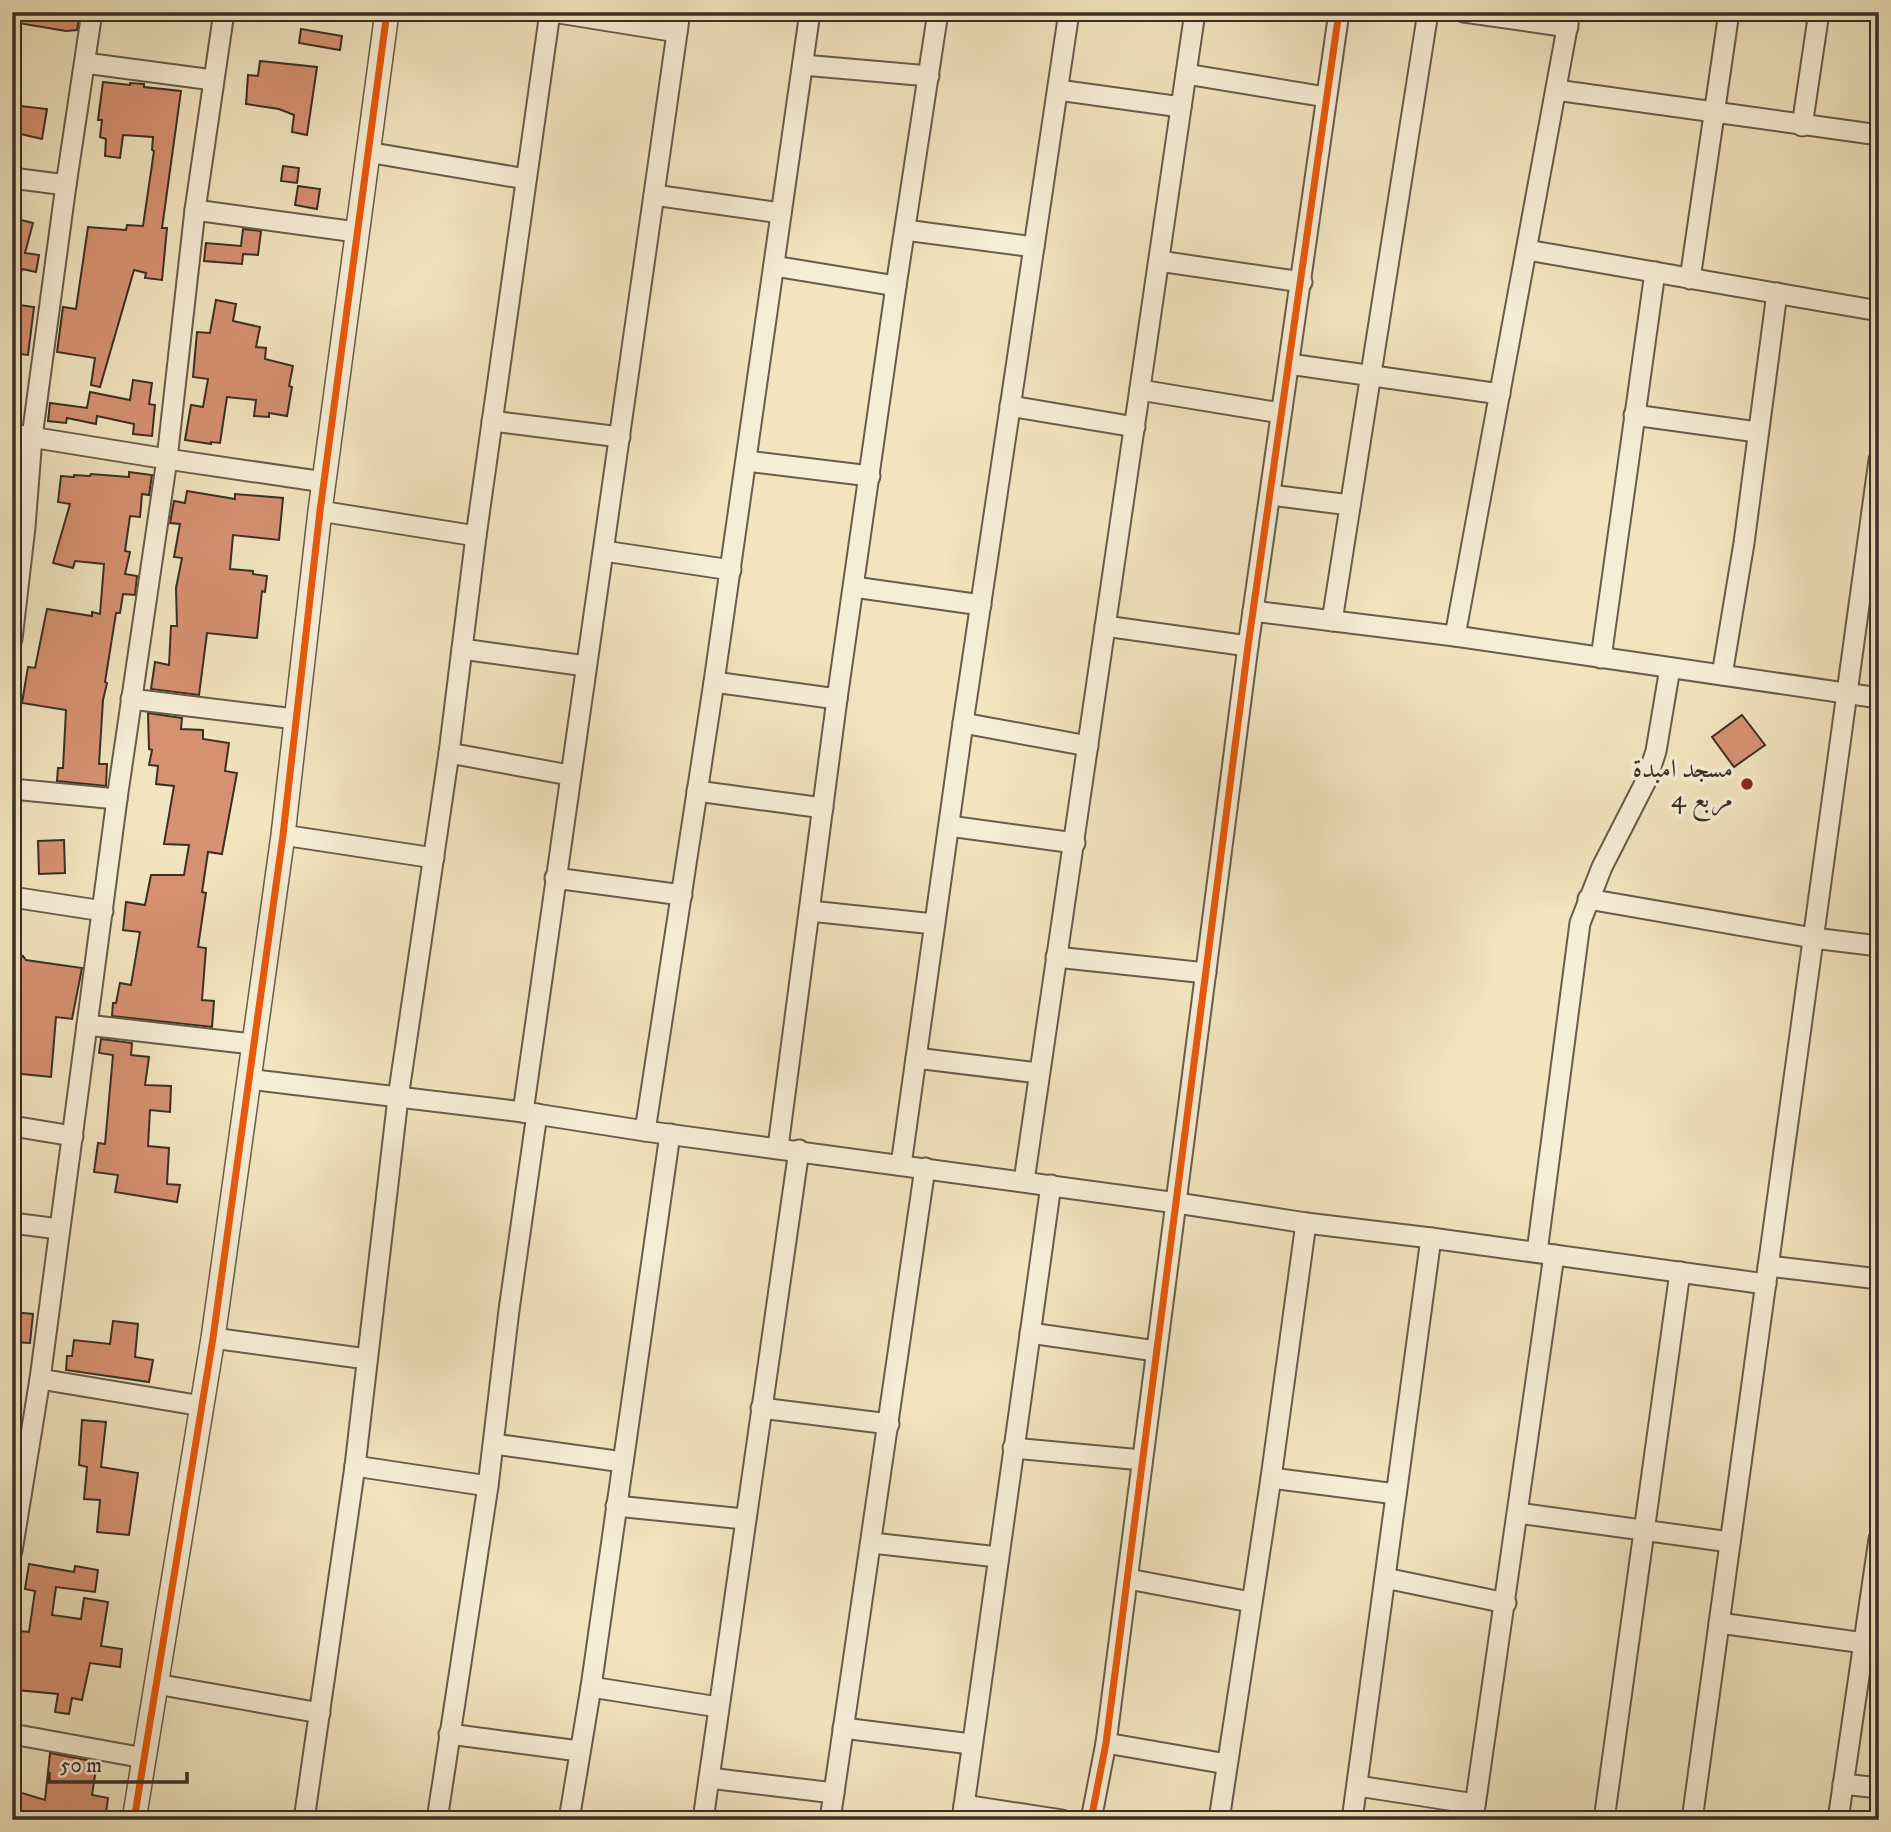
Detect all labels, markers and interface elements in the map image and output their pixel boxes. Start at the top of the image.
place label: مسجد امبدة مربع 4 [1632,753,1733,822]
marker: مسجد امبدة مربع 4 [1739,776,1755,792]
scale bar [49,1741,187,1785]
text: 50 m [60,1753,102,1779]

